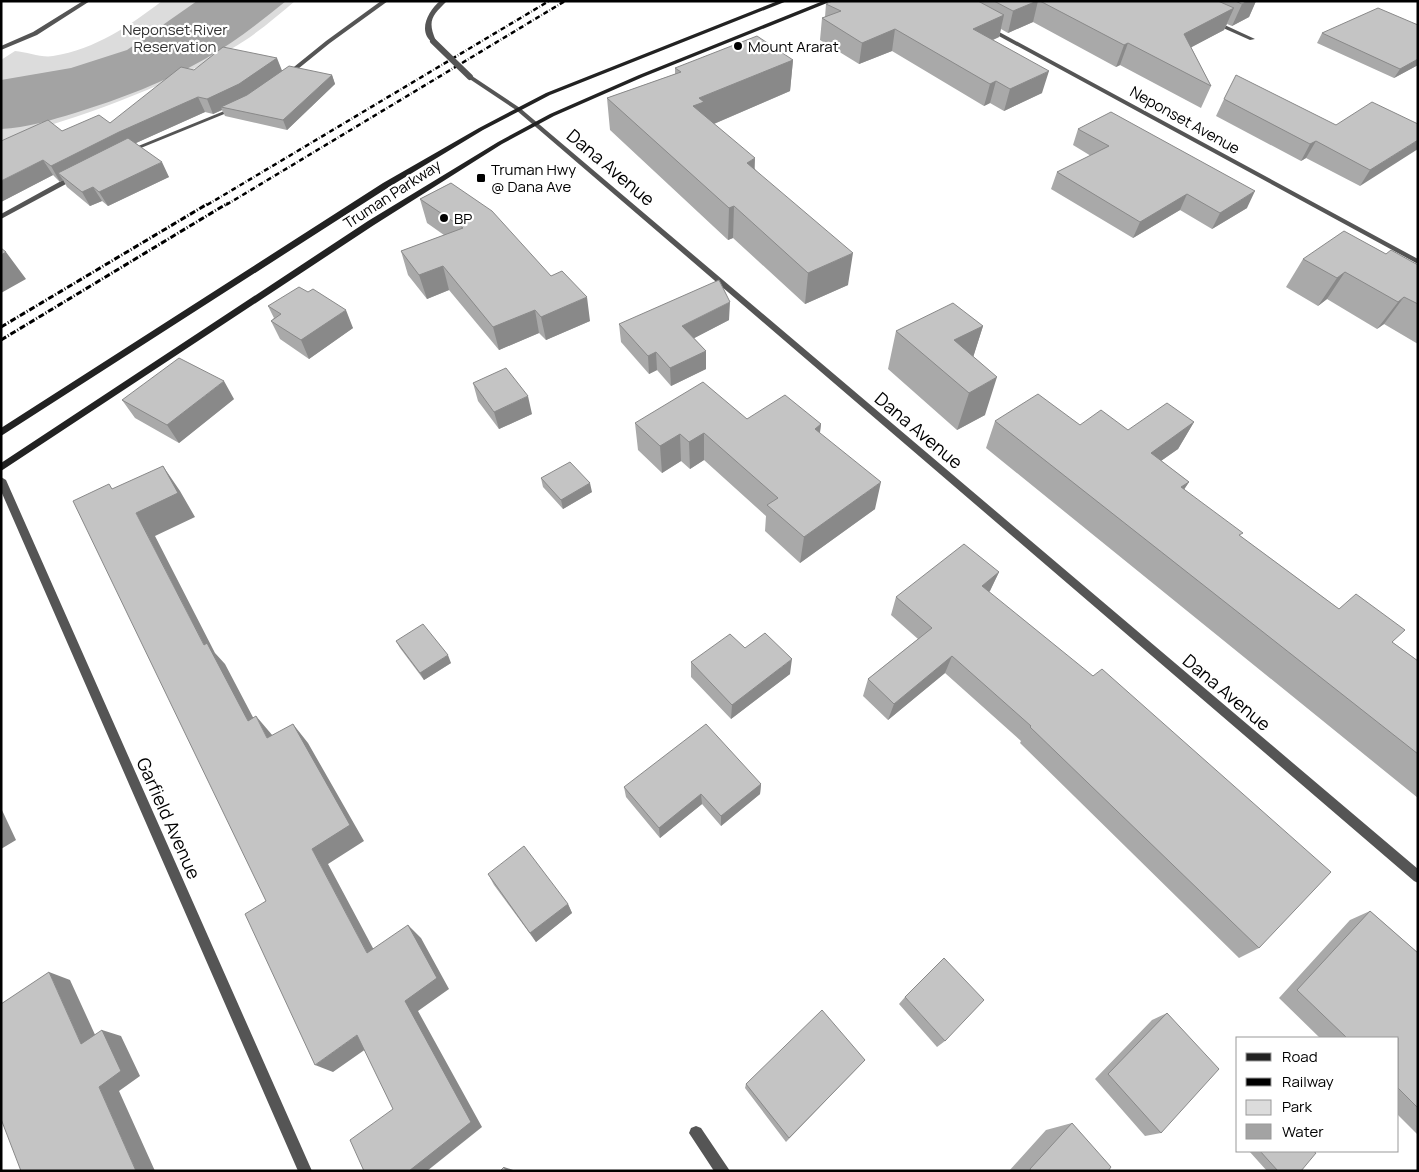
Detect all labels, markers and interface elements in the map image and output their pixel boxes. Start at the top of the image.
park label: Neponset River Reservation [122,19,228,57]
place label: Mount Ararat [748,36,839,57]
marker: Mount Ararat [732,40,744,52]
street label: Neponset Avenue [1126,81,1244,159]
street label: Dana Avenue [562,123,660,211]
street label: Truman Parkway [339,155,445,233]
place label: Truman Hwy @ Dana Ave [491,159,576,197]
marker: Truman Hwy @ Dana Ave [475,172,487,184]
place label: BP [454,208,472,229]
marker: BP [438,212,450,224]
street label: Dana Avenue [870,386,968,474]
street label: Dana Avenue [1178,648,1276,736]
street label: Garfield Avenue [131,753,207,883]
legend [1236,1037,1399,1152]
text: Road [1282,1046,1318,1067]
text: Railway [1282,1071,1334,1092]
text: Park [1282,1096,1312,1117]
text: Water [1282,1121,1324,1142]

